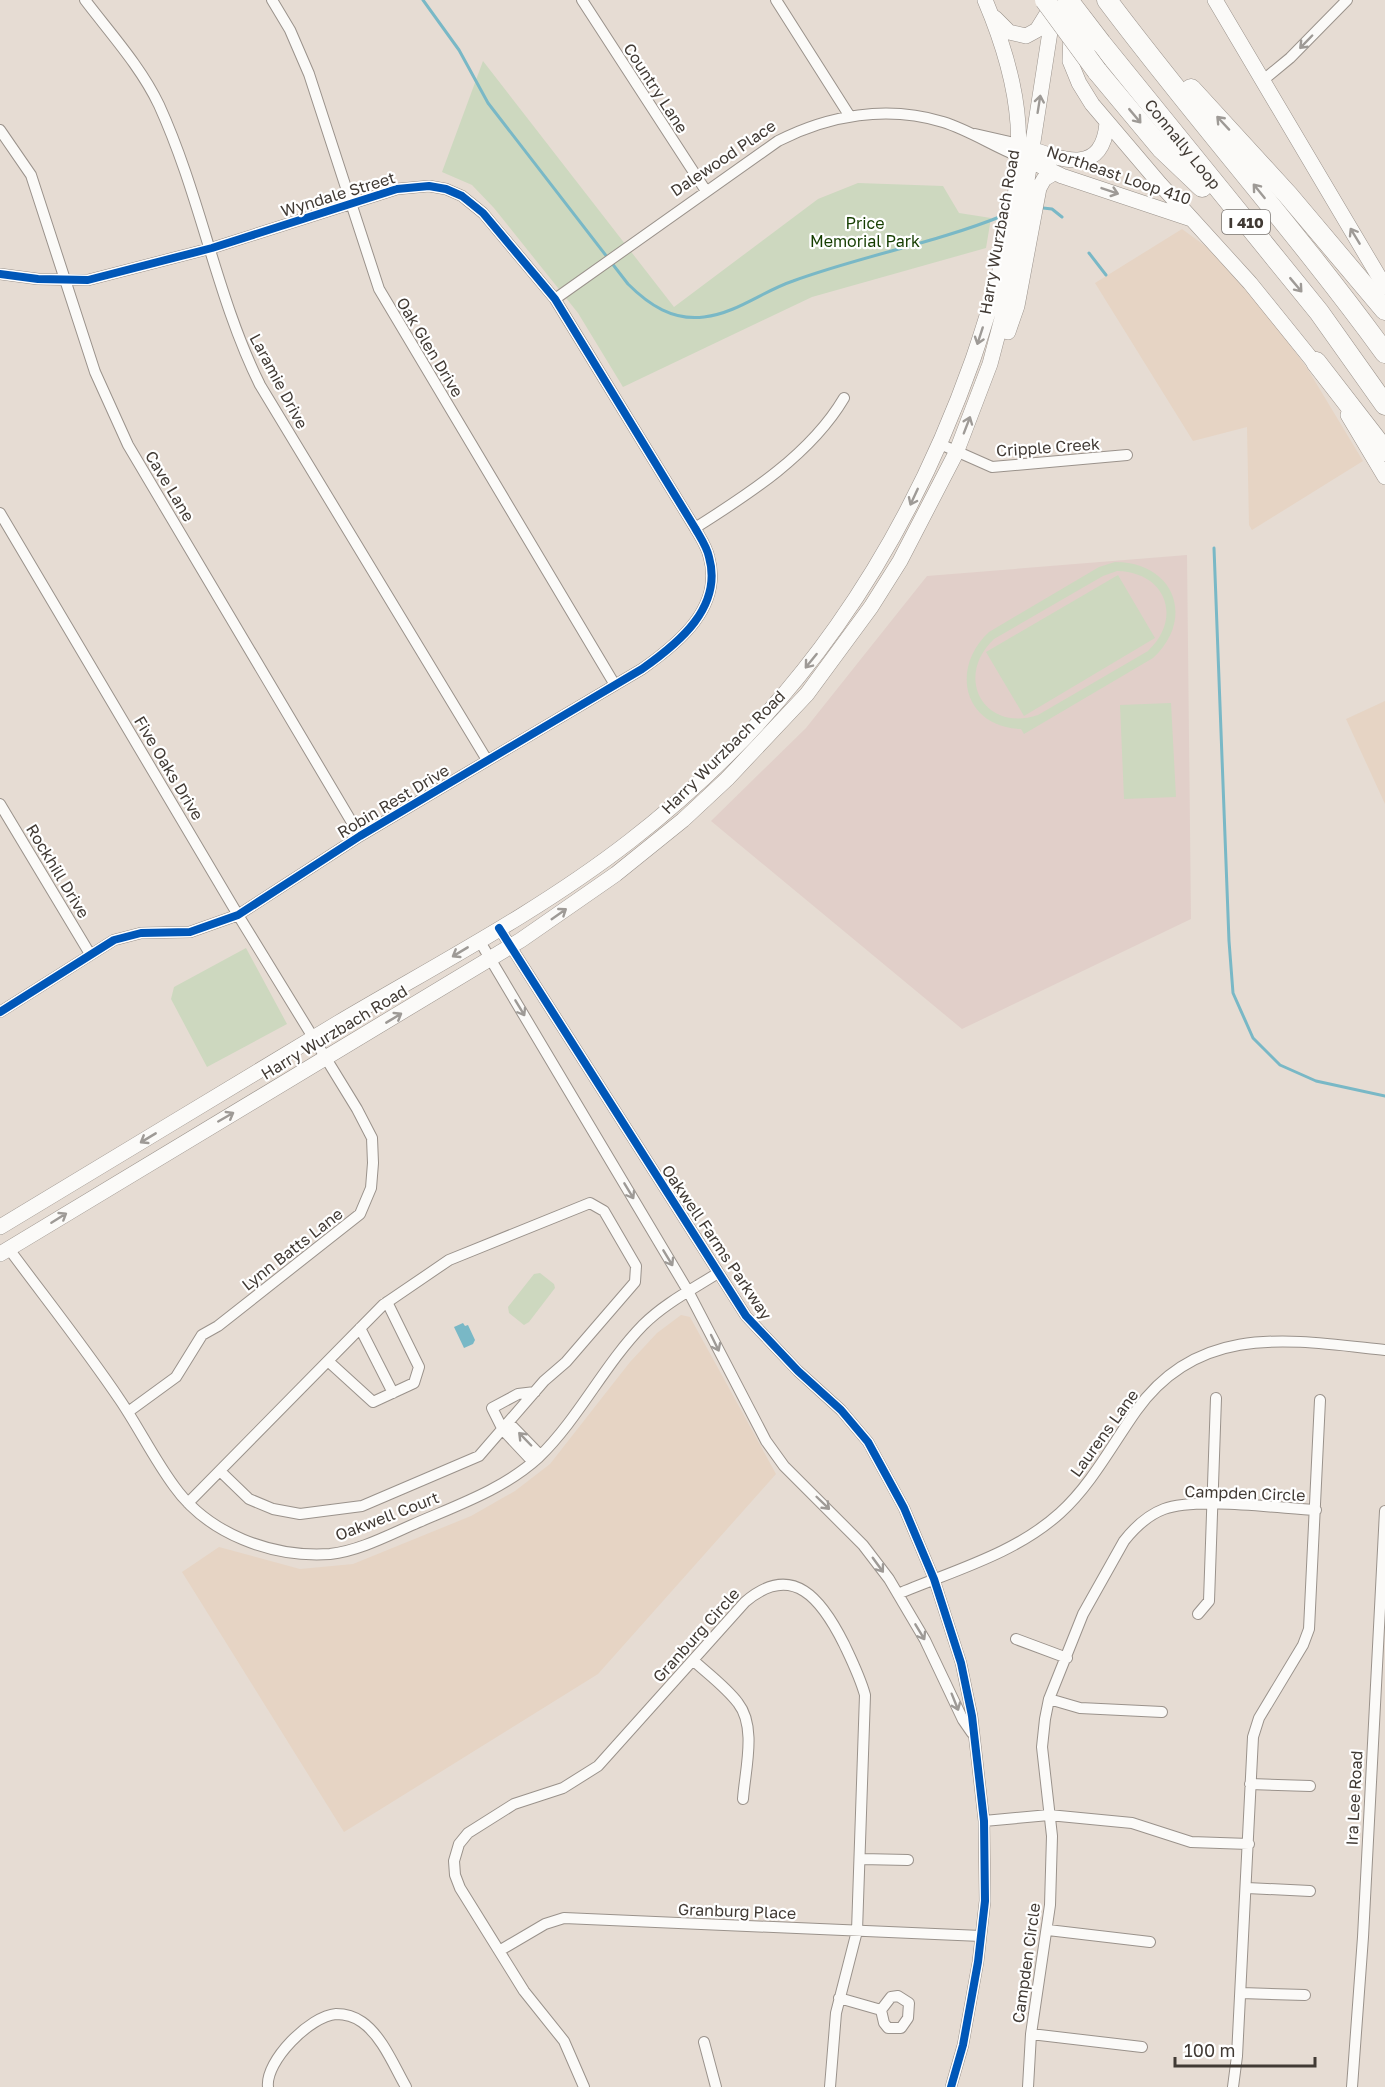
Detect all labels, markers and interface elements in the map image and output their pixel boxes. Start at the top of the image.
one-way arrow [1299,34,1313,49]
street label: Country Lane [619,39,693,137]
one-way arrow [1034,94,1045,114]
street label: Connally Loop [1140,95,1225,193]
one-way arrow [1128,108,1142,123]
street label: Dalewood Place [666,115,780,201]
one-way arrow [1216,116,1230,131]
street label: Northeast Loop 410 [1044,141,1194,209]
street label: Harry Wurzbach Road [975,148,1023,316]
street label: Wyndale Street [278,167,398,221]
one-way arrow [1252,184,1266,199]
one-way arrow [1100,187,1119,198]
road number: I 410 [1222,210,1270,234]
park label: Price Memorial Park [810,213,920,251]
one-way arrow [1349,228,1361,245]
one-way arrow [1290,277,1303,293]
street label: Oak Glen Drive [392,293,468,401]
one-way arrow [974,326,985,345]
street label: Laramie Drive [246,330,312,432]
one-way arrow [962,416,973,435]
street label: Cripple Creek [995,433,1101,461]
street label: Cave Lane [141,447,199,525]
one-way arrow [908,487,920,505]
one-way arrow [804,653,817,669]
street label: Harry Wurzbach Road [657,686,789,818]
street label: Five Oaks Drive [130,712,208,824]
street label: Robin Rest Drive [333,760,453,842]
street label: Rockhill Drive [22,820,94,922]
one-way arrow [550,908,566,920]
one-way arrow [452,946,469,958]
street label: Harry Wurzbach Road [257,980,411,1084]
one-way arrow [514,1000,526,1017]
one-way arrow [385,1012,402,1024]
one-way arrow [217,1110,234,1122]
one-way arrow [140,1133,157,1145]
street label: Oakwell Farms Parkway [658,1161,776,1323]
one-way arrow [623,1182,635,1199]
street label: Lynn Batts Lane [238,1203,346,1295]
one-way arrow [50,1211,67,1223]
one-way arrow [663,1249,675,1266]
one-way arrow [710,1334,722,1352]
street label: Laurens Lane [1066,1385,1142,1481]
one-way arrow [518,1431,532,1446]
street label: Campden Circle [1184,1481,1306,1505]
street label: Oakwell Court [332,1487,442,1545]
one-way arrow [815,1496,830,1510]
one-way arrow [872,1556,884,1572]
street label: Granburg Circle [648,1584,744,1686]
one-way arrow [915,1623,927,1640]
one-way arrow [950,1693,961,1711]
street label: Ira Lee Road [1342,1750,1366,1846]
street label: Granburg Place [678,1899,796,1923]
street label: Campden Circle [1008,1902,1044,2024]
scale bar [1175,2030,1314,2068]
text: 100 m [1184,2039,1235,2061]

